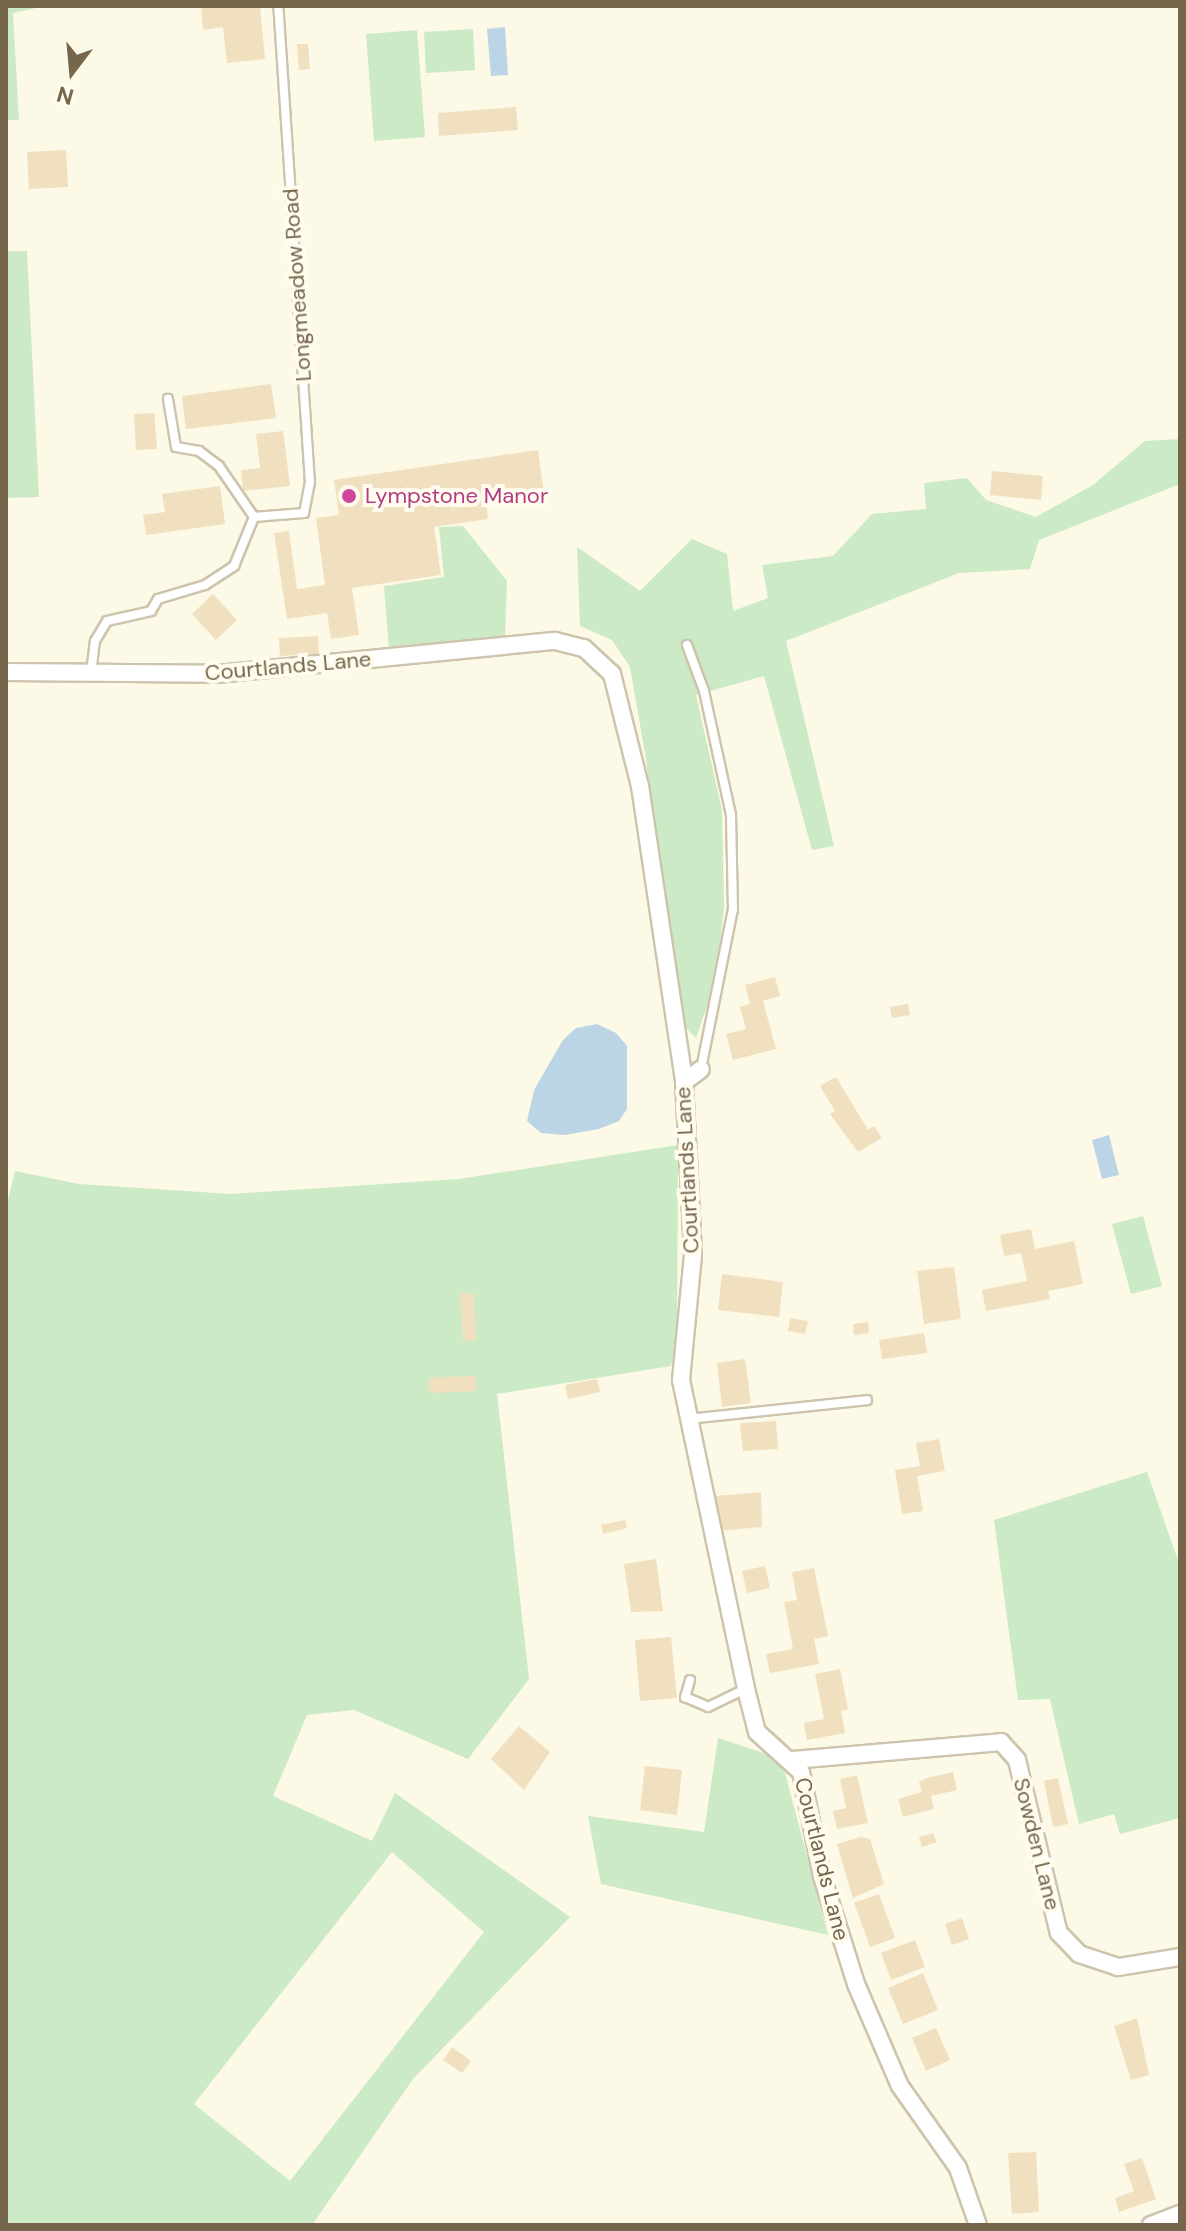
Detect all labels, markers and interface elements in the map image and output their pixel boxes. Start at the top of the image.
north arrow [32,32,112,112]
text: N [54,79,77,112]
street label: Longmeadow Road [277,188,317,382]
place label: Lympstone Manor [365,483,548,509]
marker: Lympstone Manor [340,487,358,505]
street label: Courtlands Lane [204,646,372,686]
street label: Courtlands Lane [669,1086,705,1254]
street label: Courtlands Lane [789,1775,855,1943]
street label: Sowden Lane [1008,1775,1066,1913]

